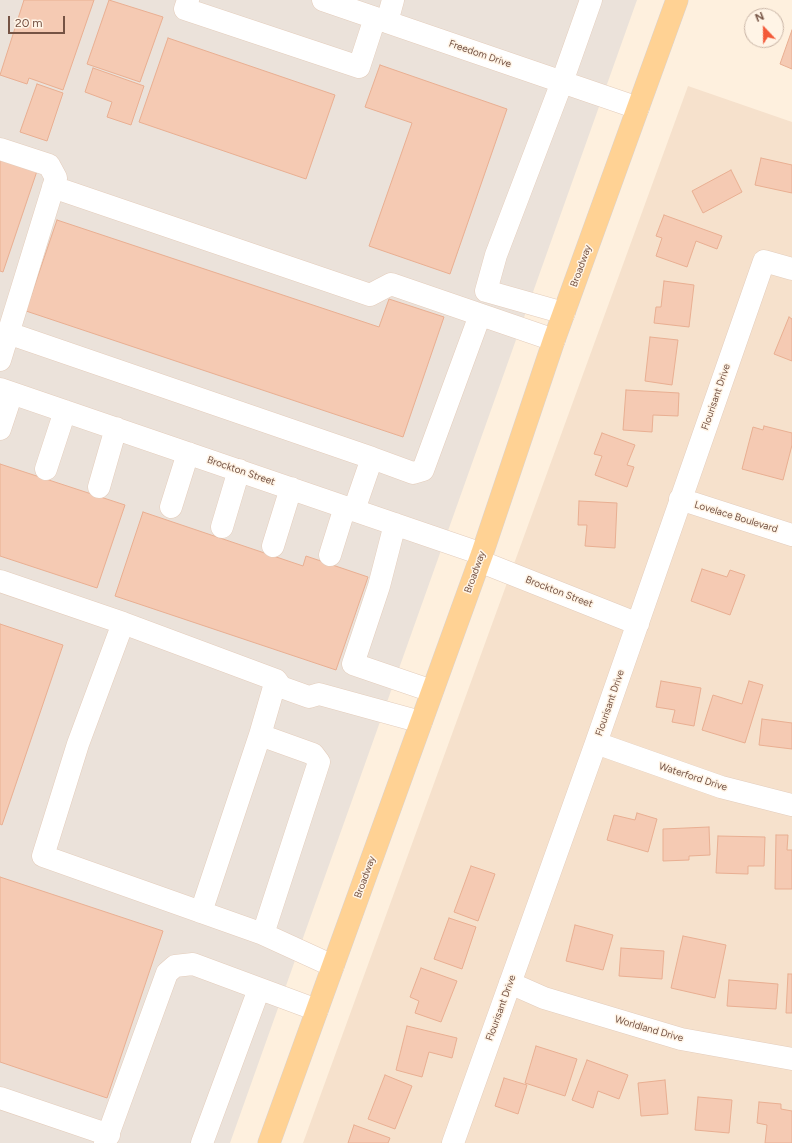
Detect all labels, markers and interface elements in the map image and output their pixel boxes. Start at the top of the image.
scale bar [10,8,67,34]
north arrow [744,8,784,48]
text: N [753,10,766,25]
text: 20 m [15,16,43,30]
street label: Freedom Drive [447,38,513,70]
street label: Broadway [568,243,594,289]
street label: Flourisant Drive [699,362,733,432]
street label: Brockton Street [205,454,277,488]
street label: Lovelace Boulevard [693,499,779,535]
street label: Broadway [462,549,488,595]
street label: Brockton Street [524,574,594,610]
street label: Flourisant Drive [593,668,627,738]
street label: Waterford Drive [657,760,729,794]
street label: Broadway [352,854,378,900]
street label: Flourisant Drive [483,973,519,1043]
street label: Worldland Drive [613,1013,685,1045]

